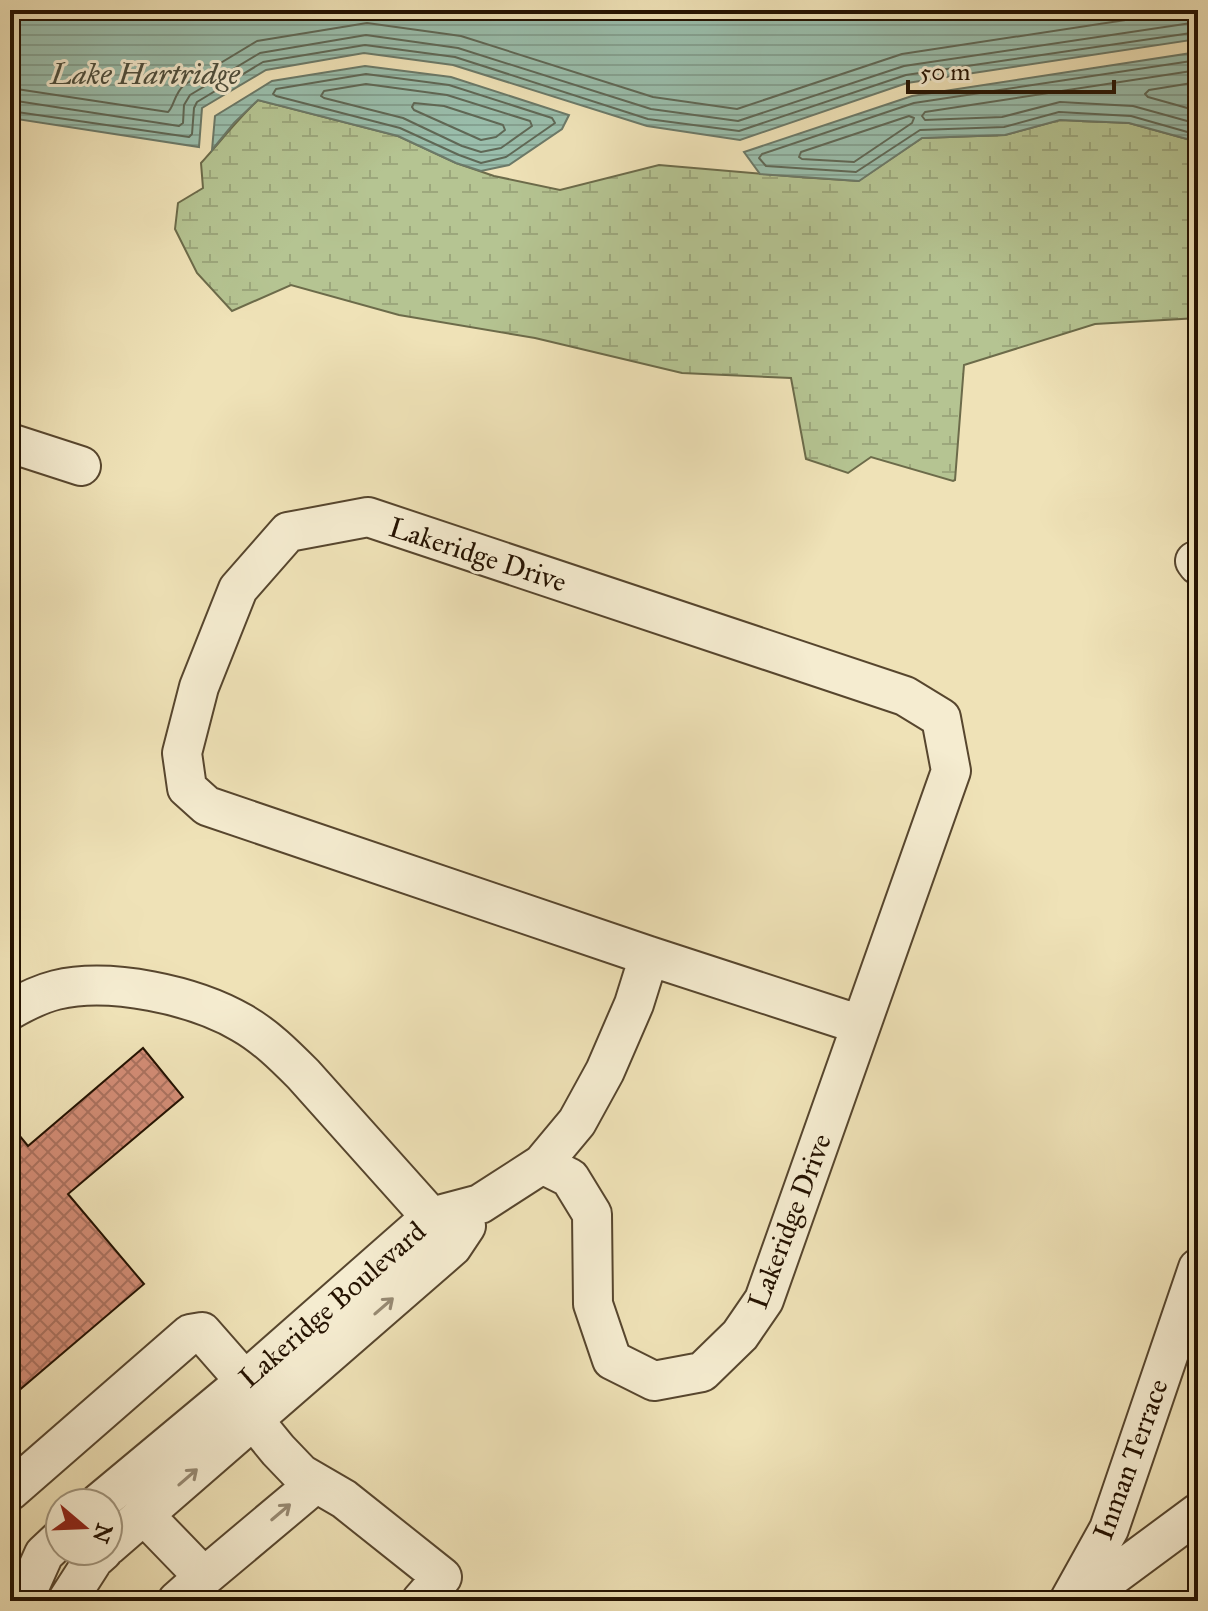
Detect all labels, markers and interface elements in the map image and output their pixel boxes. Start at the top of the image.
scale bar [908,44,1114,94]
water label: Lake Hartridge [48,56,240,92]
text: 50 m [920,57,970,87]
street label: Lakeridge Drive [385,509,571,600]
street label: Lakeridge Drive [740,1129,839,1314]
street label: Lakeridge Boulevard [232,1214,433,1395]
one-way arrow [374,1297,394,1315]
street label: Inman Terrace [1085,1374,1176,1544]
one-way arrow [177,1468,197,1486]
north arrow [44,1487,124,1567]
one-way arrow [271,1503,291,1521]
text: N [87,1520,118,1547]

